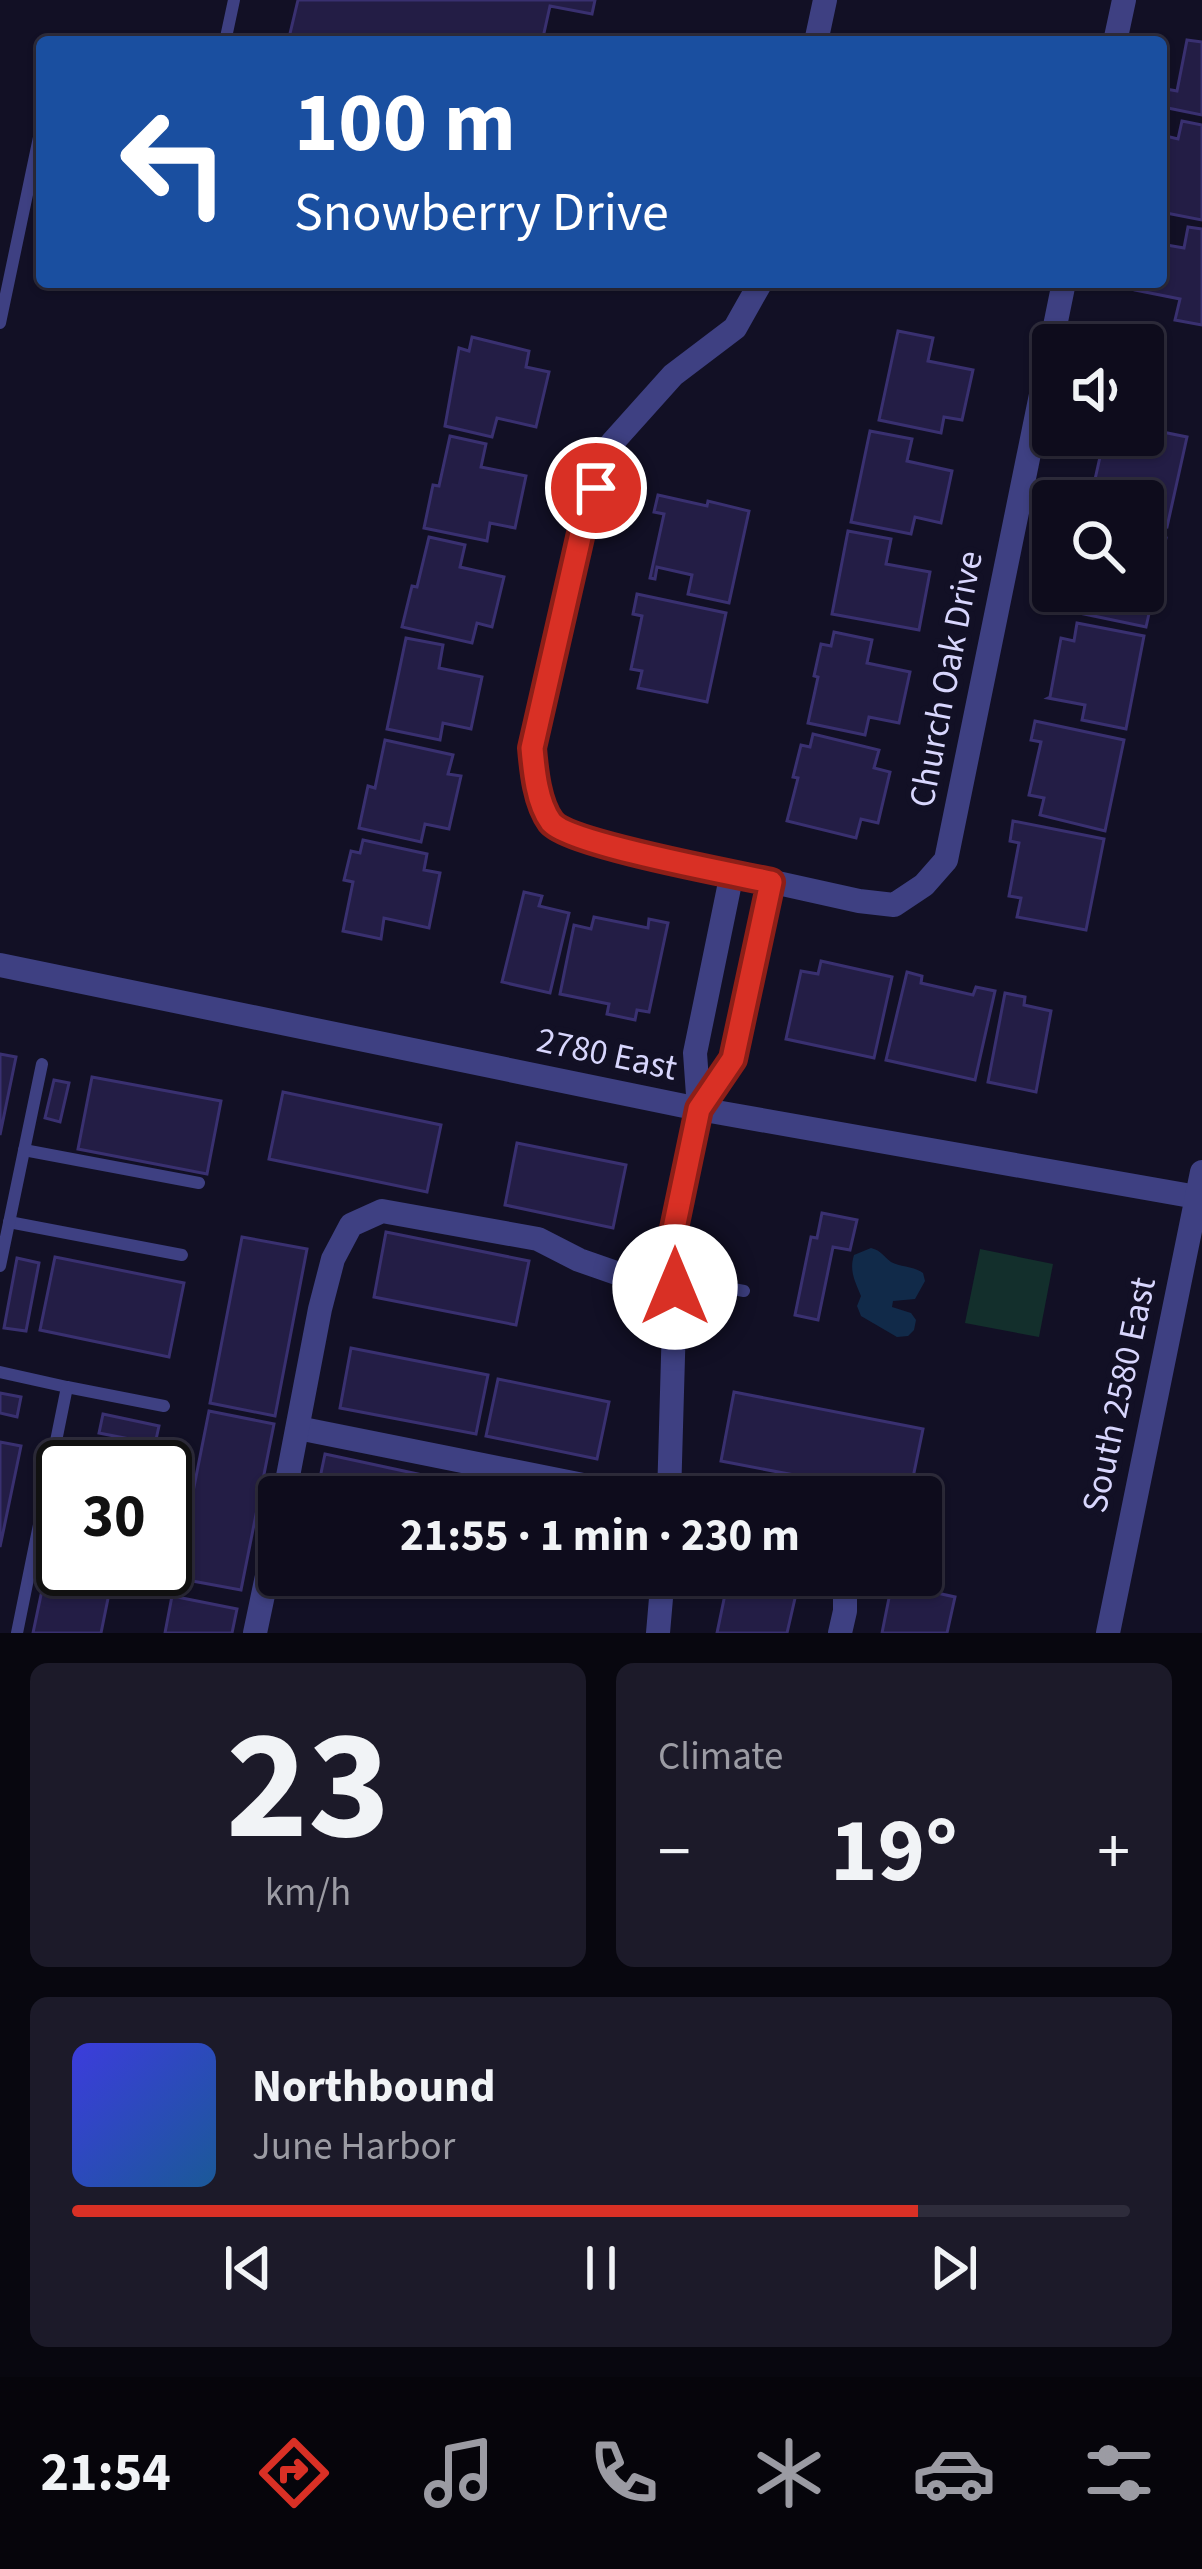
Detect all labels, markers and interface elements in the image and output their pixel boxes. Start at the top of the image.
text: 100 m [294,64,516,184]
icon: left [96,84,252,240]
text: Snowberry Drive [294,175,669,252]
map controls [1032,324,1164,612]
button: sound [1032,324,1164,456]
pin [545,437,647,539]
icon: arrive [563,455,629,521]
button: search [1032,480,1164,612]
street label: Church Oak Drive [896,546,996,812]
street label: 2780 East [532,1014,682,1094]
position arrow [612,1224,738,1350]
street label: South 2580 East [1069,1272,1169,1518]
speed limit sign: 30 [36,1440,192,1596]
text: 21:55 · 1 min · 230 m [400,1504,800,1568]
text: 23 [226,1676,390,1898]
text: Climate [658,1729,783,1785]
text: 19° [830,1788,958,1916]
text: − [658,1805,691,1899]
text: + [1097,1805,1130,1899]
text: km/h [265,1865,351,1921]
text: Northbound [252,2055,496,2119]
text: June Harbor [252,2119,455,2175]
icon: previous [215,2235,281,2301]
icon: pause [568,2235,634,2301]
icon: next [921,2235,987,2301]
icon: directions [252,2431,336,2515]
icon: music [417,2431,501,2515]
icon: phone [582,2431,666,2515]
icon: climate [747,2431,831,2515]
icon: car [912,2431,996,2515]
icon: filters [1077,2431,1161,2515]
text: 21:54 [41,2435,171,2512]

